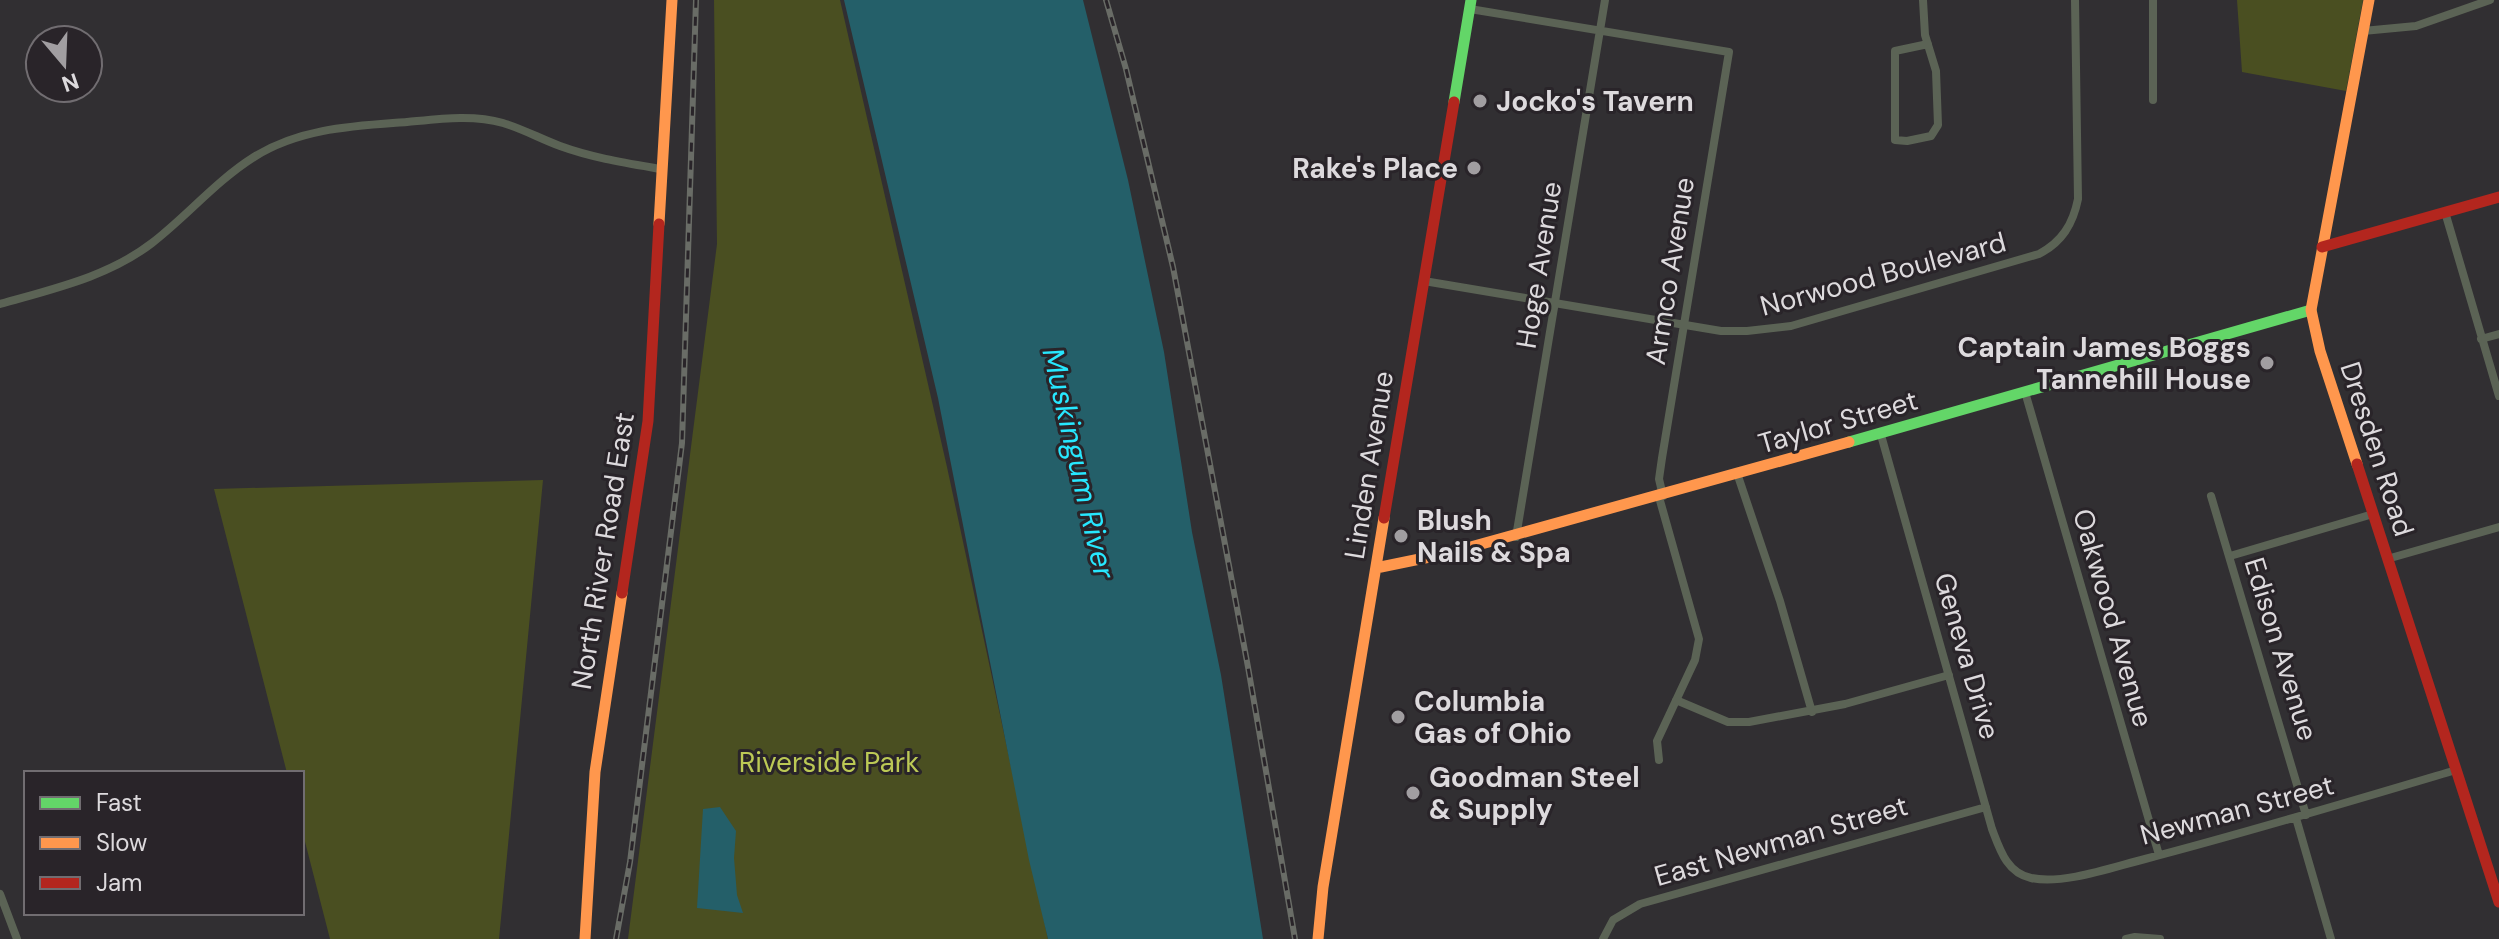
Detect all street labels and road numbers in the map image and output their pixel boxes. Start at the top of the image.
street label: Armco Avenue [1637,175,1703,367]
street label: Hoge Avenue [1508,179,1570,351]
street label: Norwood Boulevard [1756,223,2010,325]
street label: Dresden Road [2331,357,2423,541]
street label: Linden Avenue [1336,368,1402,562]
street label: Taylor Street [1754,382,1922,462]
street label: North River Road East [563,410,643,692]
street label: Oakwood Avenue [2064,505,2162,731]
street label: Edison Avenue [2236,553,2326,745]
street label: Geneva Drive [1926,568,2008,744]
street label: Newman Street [2136,766,2338,854]
street label: East Newman Street [1650,787,1912,895]

